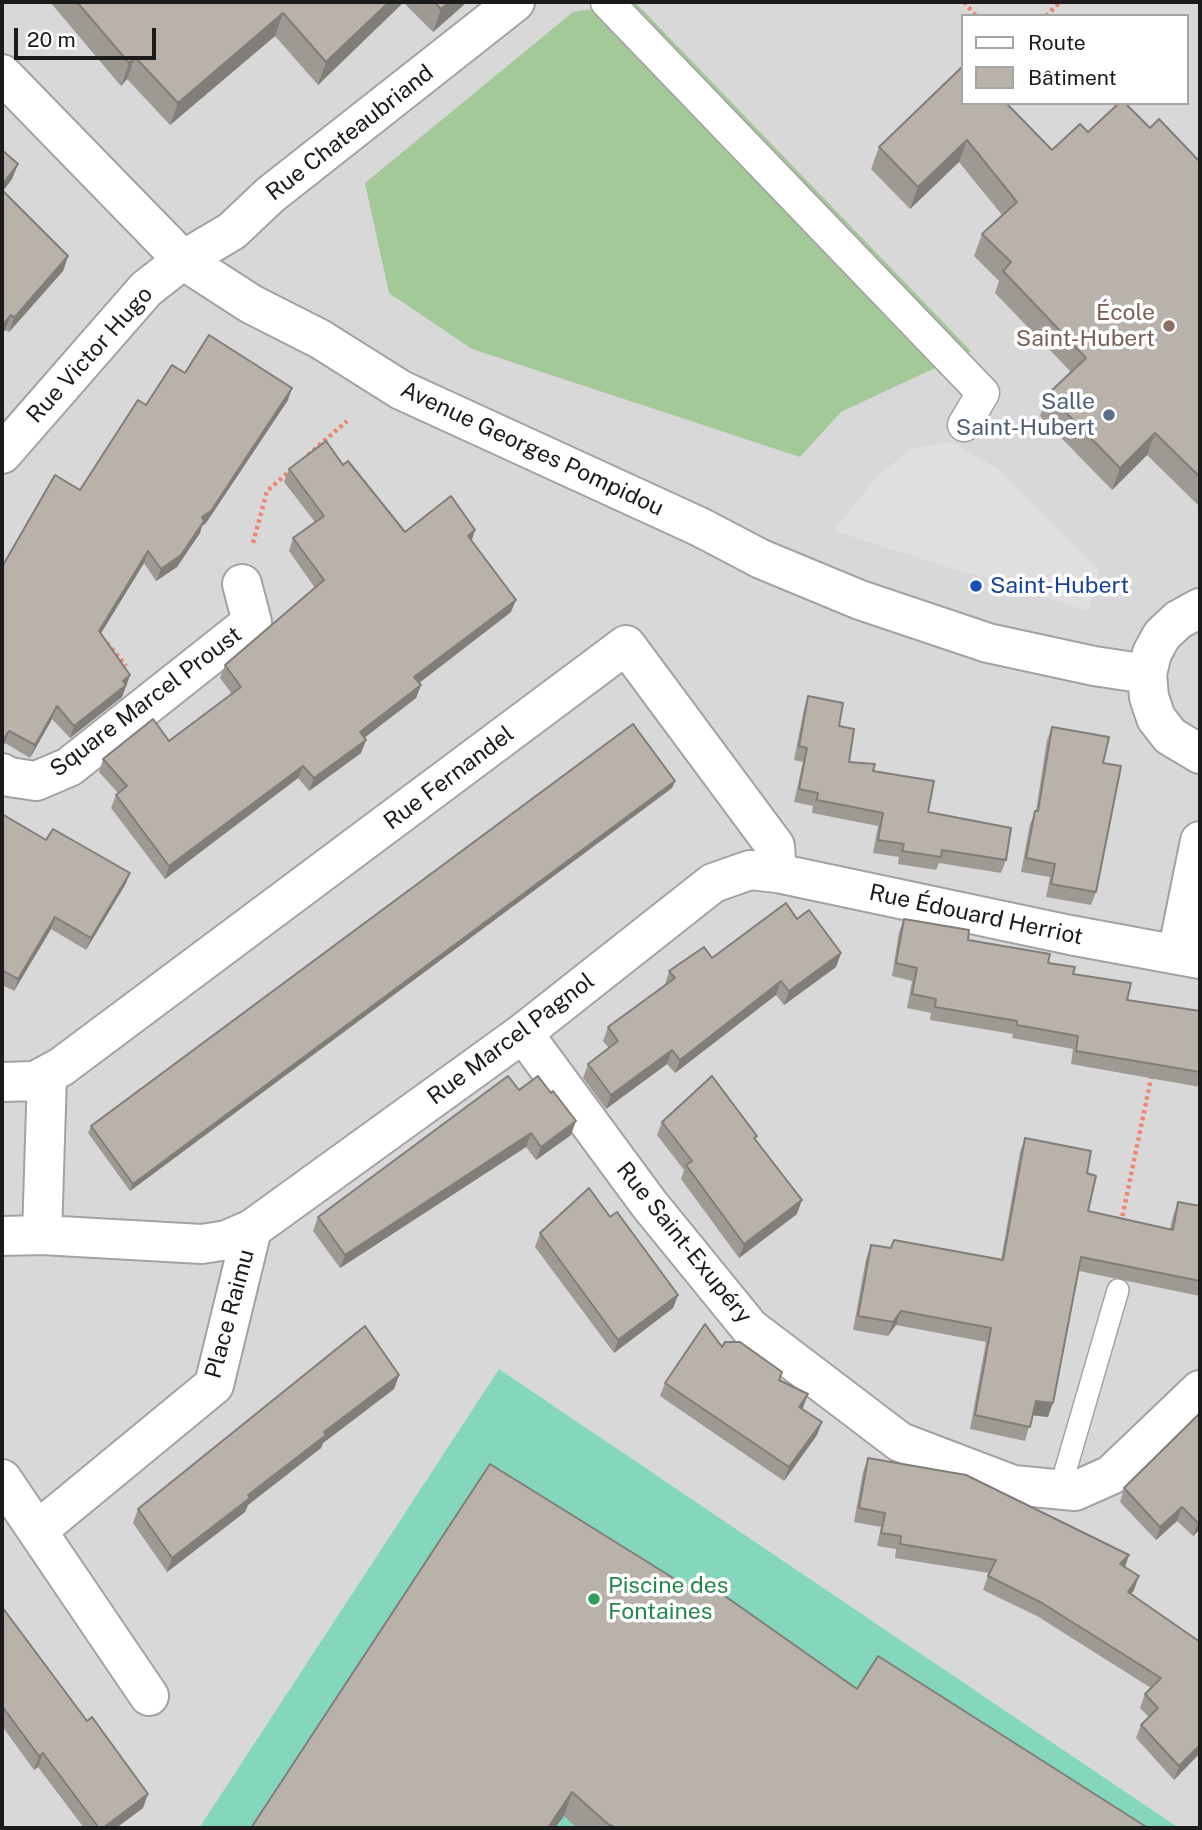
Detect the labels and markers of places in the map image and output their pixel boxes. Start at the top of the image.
place label: École Saint-Hubert [1016,299,1155,353]
marker: École Saint-Hubert [1161,318,1177,334]
place label: Salle Saint-Hubert [956,388,1095,442]
marker: Salle Saint-Hubert [1101,407,1117,423]
place label: Saint-Hubert [990,572,1129,600]
marker: Saint-Hubert [968,578,984,594]
place label: Piscine des Fontaines [608,1572,728,1626]
marker: Piscine des Fontaines [586,1591,602,1607]

